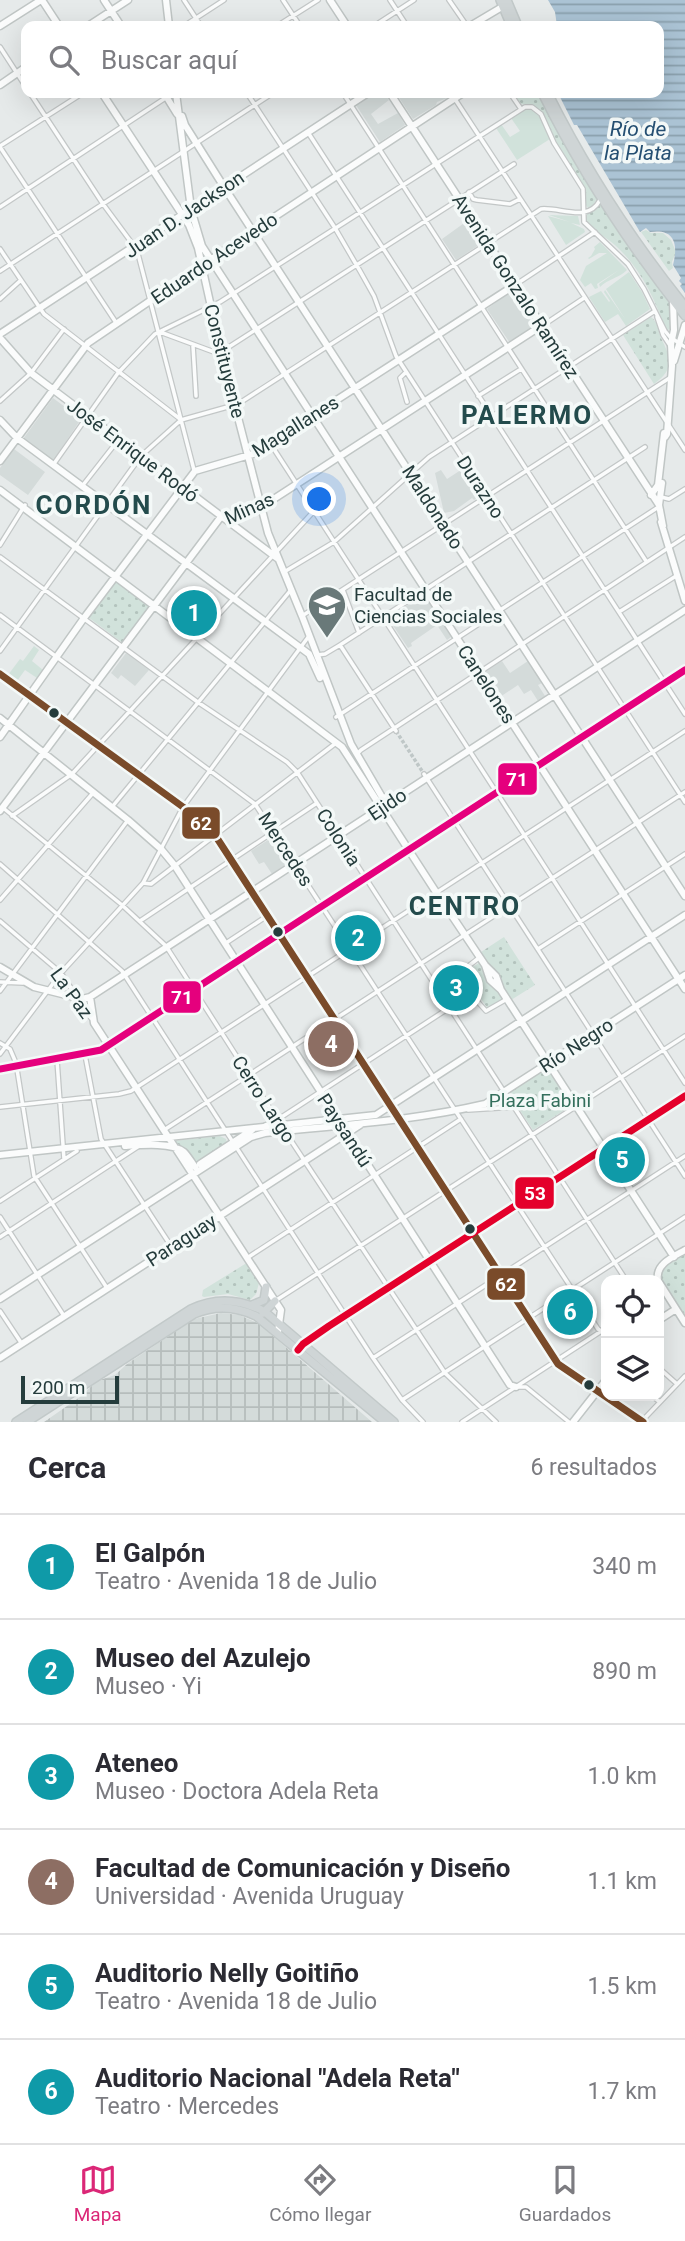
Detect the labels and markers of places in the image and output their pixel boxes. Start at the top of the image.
place label: Facultad de Ciencias Sociales [354,583,503,628]
school or university icon: Facultad de Ciencias Sociales [306,584,348,639]
pin: 1 [171,587,217,639]
unlabelled marker [47,706,61,720]
pin: 2 [335,912,381,964]
unlabelled marker [271,925,285,939]
pin: 3 [433,962,479,1014]
pin: 4 [308,1018,354,1070]
pin: 5 [599,1134,645,1186]
unlabelled marker [463,1222,477,1236]
pin: 6 [547,1286,593,1338]
unlabelled marker [582,1378,596,1392]

